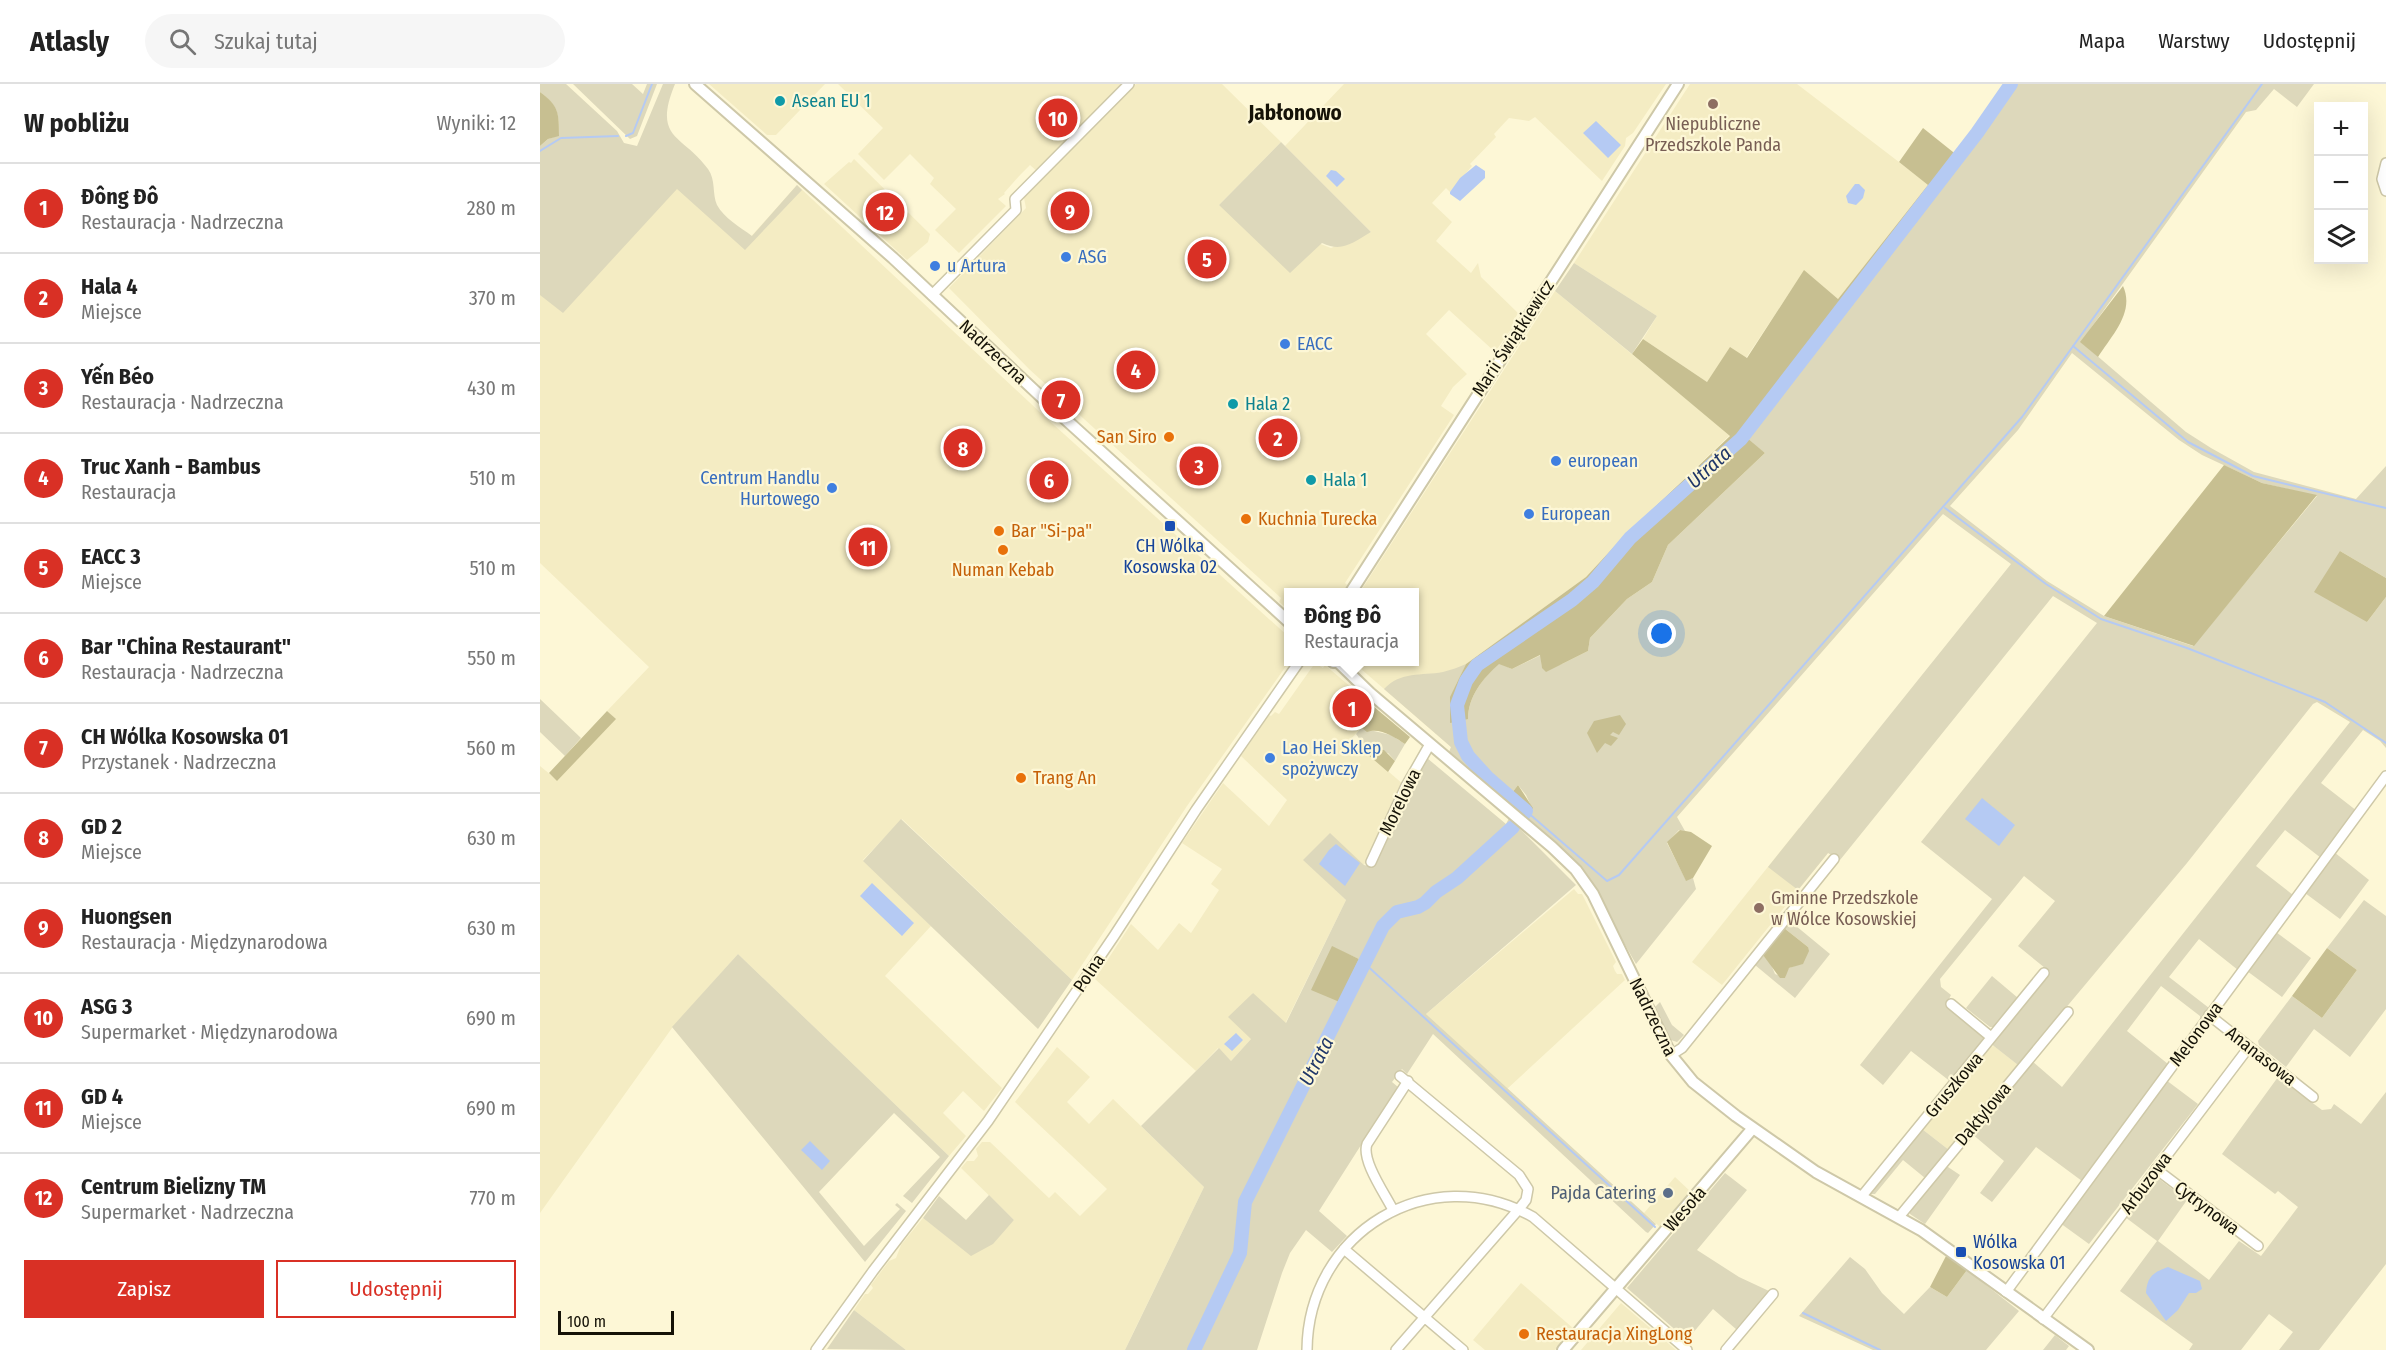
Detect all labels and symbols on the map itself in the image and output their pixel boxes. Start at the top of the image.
place label: Asean EU 1 [792,90,871,112]
marker: Asean EU 1 [773,94,787,108]
pin: 10 [1038,96,1078,141]
marker: Niepubliczne Przedszkole Panda [1706,97,1720,111]
district label: Jabłonowo [1247,100,1342,126]
place label: Niepubliczne Przedszkole Panda [1645,113,1781,156]
pin: 9 [1050,188,1090,234]
pin: 12 [866,190,904,234]
pin: 5 [1188,236,1226,282]
place label: ASG [1078,246,1107,268]
marker: ASG [1059,250,1073,264]
place label: u Artura [947,255,1006,277]
marker: u Artura [928,259,942,273]
street label: Marii Świątkiewicz [1466,275,1559,400]
street label: Nadrzeczna [955,315,1032,389]
place label: EACC [1297,333,1333,355]
marker: EACC [1278,337,1292,351]
pin: 4 [1116,348,1156,392]
pin: 7 [1042,378,1080,422]
place label: Hala 2 [1245,393,1290,415]
marker: Hala 2 [1226,397,1240,411]
pin: 2 [1258,416,1298,460]
pin: 8 [944,426,982,470]
place label: San Siro [1097,426,1157,448]
marker: San Siro [1162,430,1176,444]
water label: Utrata [1682,441,1736,493]
pin: 3 [1180,444,1218,488]
place label: european [1568,450,1638,472]
marker: european [1549,454,1563,468]
pin: 6 [1030,458,1068,502]
place label: Centrum Handlu Hurtowego [700,467,820,510]
place label: Hala 1 [1323,469,1367,491]
marker: Hala 1 [1304,473,1318,487]
marker: Centrum Handlu Hurtowego [825,481,839,495]
place label: European [1541,503,1610,525]
marker: European [1522,507,1536,521]
place label: Kuchnia Turecka [1258,508,1378,530]
marker: Kuchnia Turecka [1239,512,1253,526]
marker: CH Wólka Kosowska 02 [1163,519,1177,533]
place label: Bar "Si-pa" [1011,520,1092,542]
pin: 11 [848,524,888,570]
marker: Bar "Si-pa" [992,524,1006,538]
place label: CH Wólka Kosowska 02 [1123,535,1217,578]
marker: Numan Kebab [996,543,1010,557]
place label: Numan Kebab [952,559,1054,581]
your location [1647,619,1676,648]
pin: 1 [1332,686,1372,730]
place label: Lao Hei Sklep spożywczy [1282,737,1381,780]
marker: Lao Hei Sklep spożywczy [1263,751,1277,765]
street label: Morelowa [1374,765,1426,839]
place label: Trang An [1033,767,1096,789]
marker: Trang An [1014,771,1028,785]
place label: Gminne Przedszkole w Wólce Kosowskiej [1771,887,1919,930]
marker: Gminne Przedszkole w Wólce Kosowskiej [1752,901,1766,915]
street label: Polna [1068,950,1110,996]
street label: Nadrzeczna [1625,974,1681,1060]
street label: Melonowa [2165,997,2228,1071]
street label: Ananasowa [2221,1022,2301,1090]
water label: Utrata [1294,1033,1338,1089]
street label: Gruszkowa [1920,1048,1988,1122]
street label: Daktylowa [1950,1078,2016,1150]
street label: Arbuzowa [2116,1148,2176,1218]
street label: Cytrynowa [2170,1176,2244,1240]
place label: Pajda Catering [1551,1182,1657,1204]
street label: Wesoła [1659,1182,1711,1236]
marker: Pajda Catering [1661,1186,1675,1200]
place label: Wólka Kosowska 01 [1973,1231,2065,1274]
marker: Wólka Kosowska 01 [1954,1245,1968,1259]
scale bar [558,1308,674,1336]
place label: Restauracja XingLong [1536,1323,1693,1345]
marker: Restauracja XingLong [1517,1327,1531,1341]

